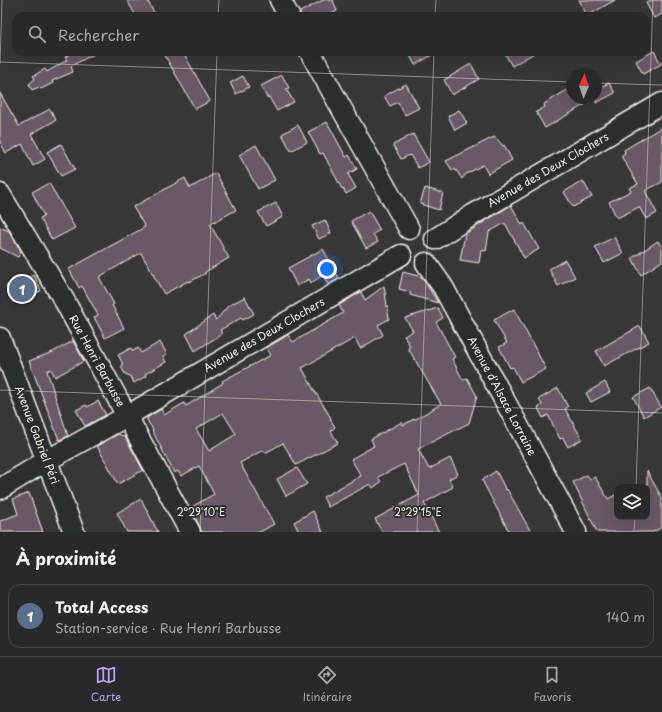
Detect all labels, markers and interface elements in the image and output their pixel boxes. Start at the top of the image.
search box [12,12,650,56]
icon: search [26,23,48,45]
text: Rechercher [58,23,139,46]
north arrow [566,68,602,104]
street label: Avenue des Deux Clochers [484,128,612,211]
your location [317,259,337,279]
pin: 1 [9,274,35,304]
street label: Avenue des Deux Clochers [200,293,328,376]
street label: Rue Henri Barbusse [65,312,130,410]
street label: Avenue d'Alsace Lorraine [464,333,541,459]
street label: Avenue Gabriel Péri [11,383,64,486]
map controls [614,484,650,520]
button: layers [614,484,650,520]
text: 2°29'10"E [177,504,225,519]
text: 2°29'15"E [394,504,442,519]
text: À proximité [16,545,116,571]
text: Total Access [55,595,148,618]
text: 1 [27,607,33,626]
text: 140 m [606,607,645,626]
text: Station-service · Rue Henri Barbusse [55,618,281,637]
tab: Carte [91,664,121,705]
tab: Itinéraire [303,664,352,705]
tab: Favoris [533,664,571,705]

